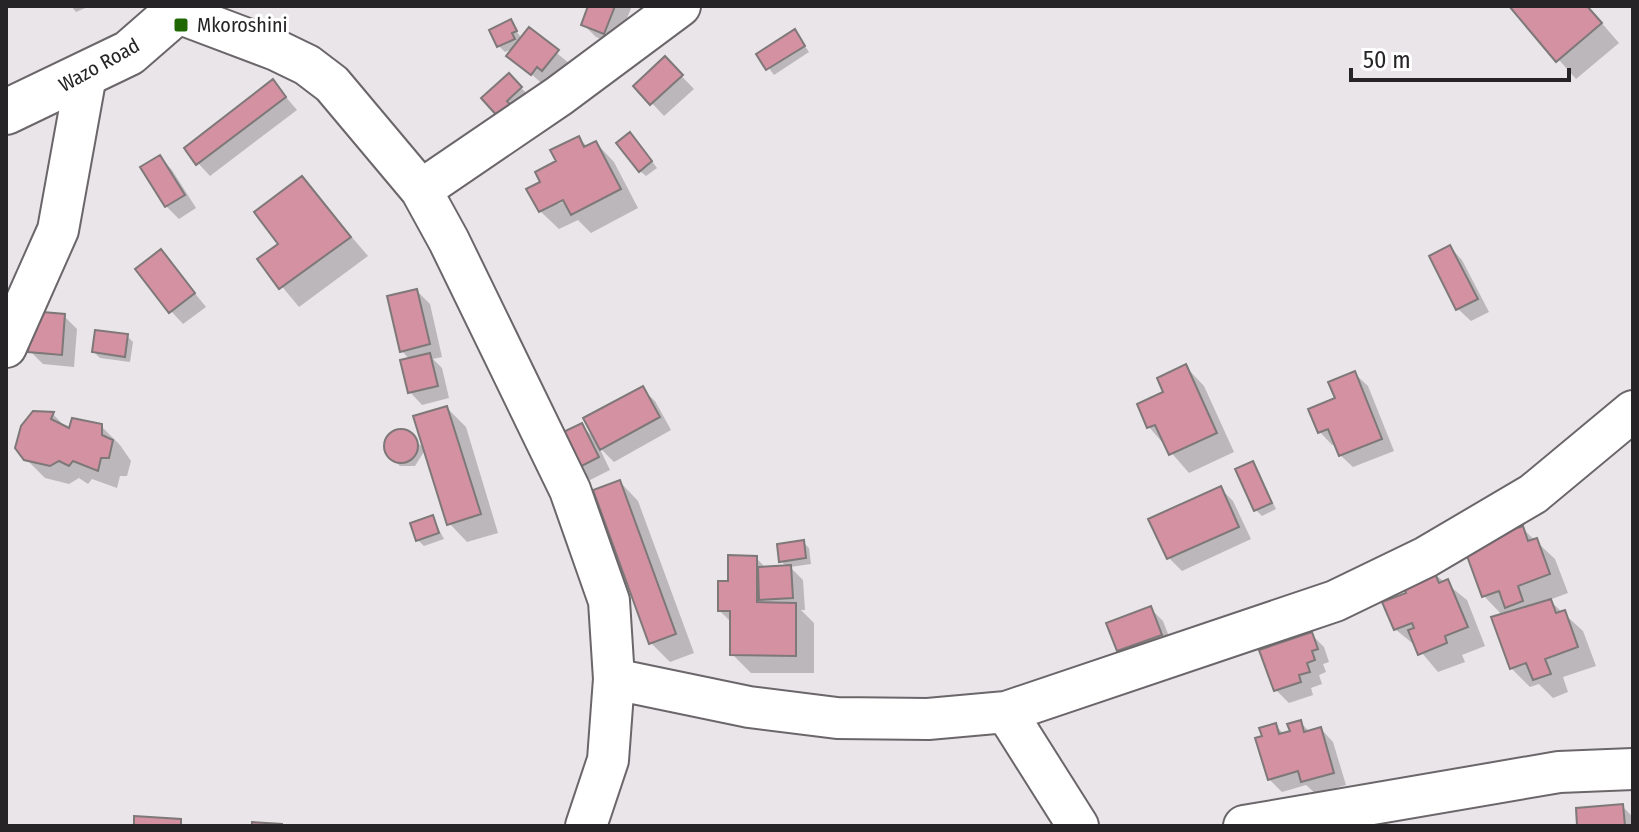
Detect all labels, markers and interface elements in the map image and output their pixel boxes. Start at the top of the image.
place label: Mkoroshini [197,13,288,37]
marker: Mkoroshini [172,16,190,34]
scale bar [1351,32,1569,82]
street label: Wazo Road [54,33,144,97]
text: 50 m [1363,46,1411,74]

